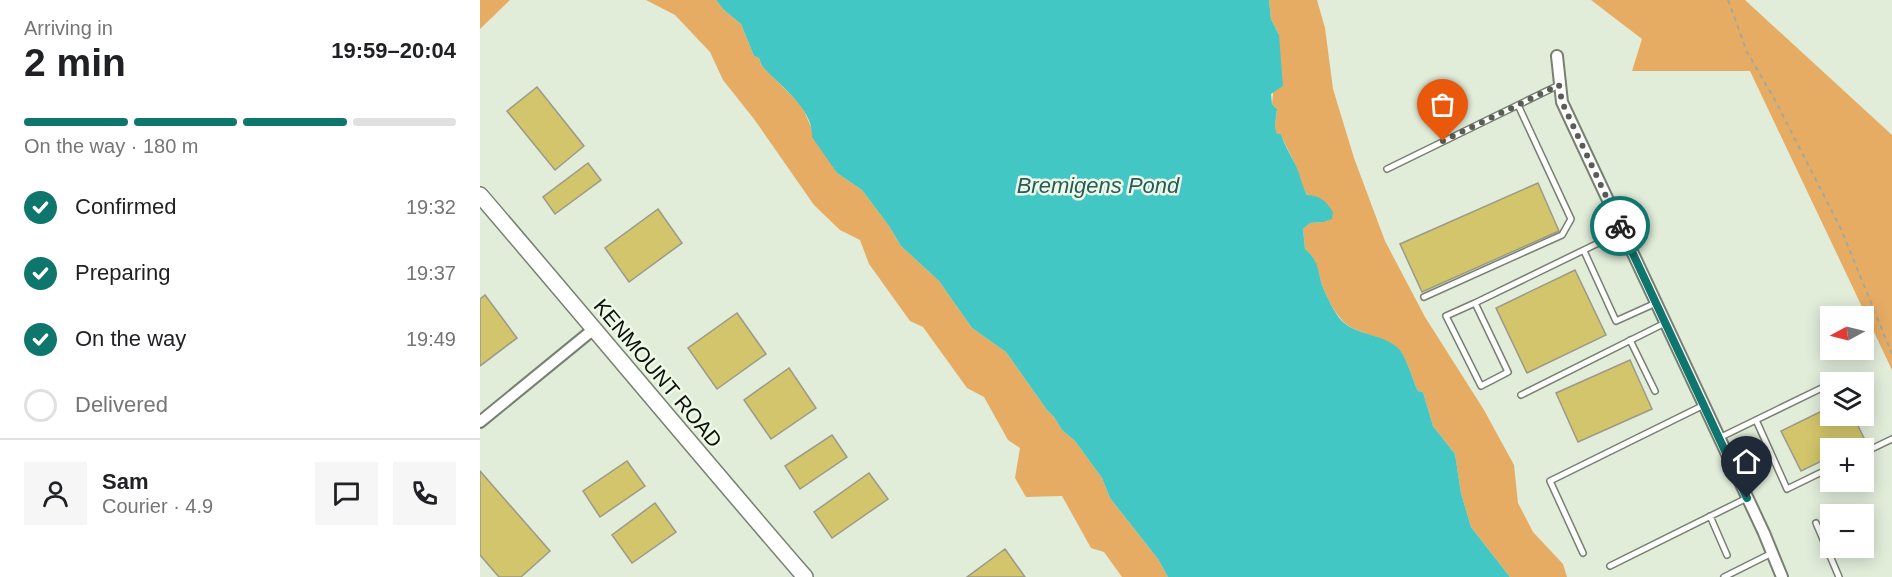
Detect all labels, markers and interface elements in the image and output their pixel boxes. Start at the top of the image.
text: Arriving in [24,17,113,39]
text: 19:59–20:04 [331,38,456,63]
text: 2 min [24,41,126,84]
pin [1417,79,1468,141]
icon: bag [1426,88,1459,121]
text: On the way · 180 m [24,135,199,157]
water label: Bremigens Pond [1017,173,1180,198]
icon: check [24,191,57,224]
text: Confirmed [75,194,176,219]
text: 19:32 [406,196,456,218]
courier [1590,196,1650,256]
icon: bike [1604,210,1637,243]
icon: check [24,257,57,290]
text: Preparing [75,260,170,285]
text: 19:37 [406,262,456,284]
street label: KENMOUNT ROAD [589,294,727,452]
north arrow [1820,306,1874,360]
map controls [1820,306,1874,558]
icon: check [24,323,57,356]
text: On the way [75,326,186,351]
text: 19:49 [406,328,456,350]
button: layers [1820,372,1874,426]
text: Delivered [75,392,168,417]
pin [1721,436,1772,498]
button: + [1820,438,1874,492]
icon: home [1730,445,1763,478]
button: person [24,462,87,525]
button: chat [315,462,378,525]
button: phone [393,462,456,525]
text: Sam [102,469,148,494]
text: Courier · 4.9 [102,495,213,517]
button: − [1820,504,1874,558]

